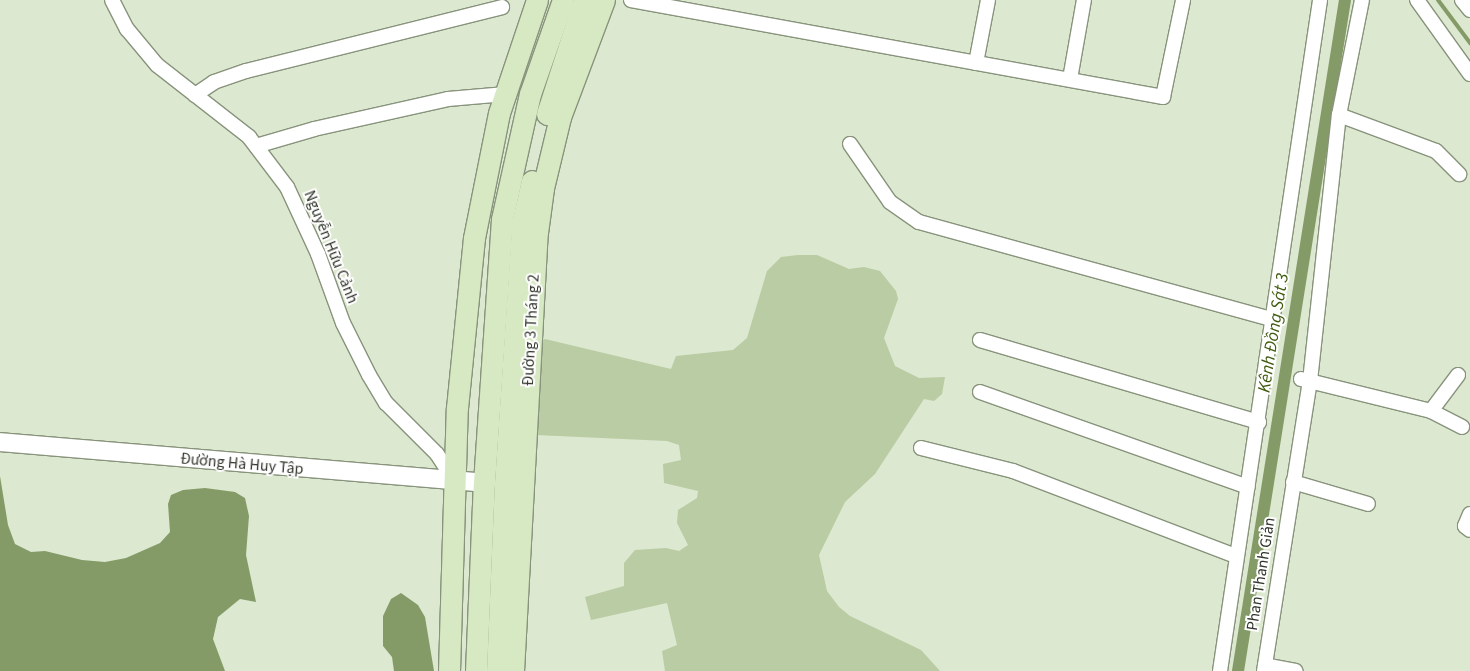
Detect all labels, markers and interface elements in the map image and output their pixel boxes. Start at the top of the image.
street label: Nguyễn Hữu Cảnh [300,188,362,306]
water label: Kênh Đồng Sát 3 [1254,272,1294,394]
street label: Đường 3 Tháng 2 [518,274,544,386]
street label: Đường Hà Huy Tập [180,449,304,479]
street label: Phan Thanh Giản [1243,516,1279,632]

